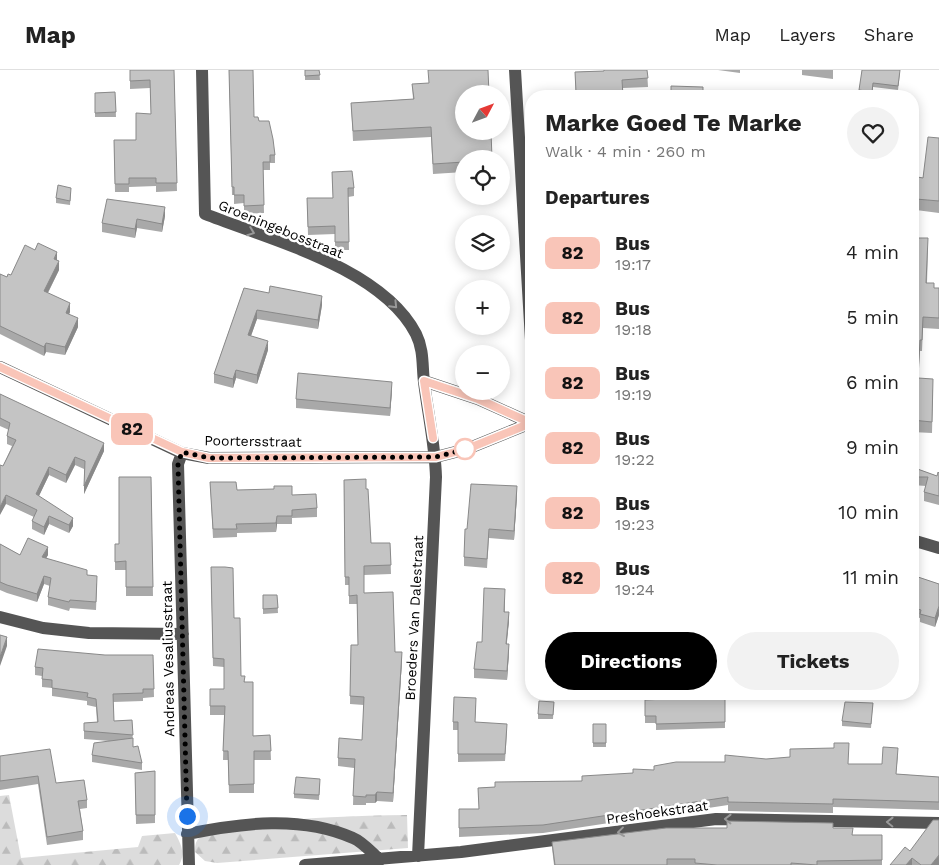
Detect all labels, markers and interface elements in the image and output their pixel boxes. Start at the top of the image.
text: Map [25,21,76,49]
text: Map [714,24,751,45]
text: Layers [779,24,836,45]
text: Share [864,24,914,45]
north arrow [455,85,510,140]
map controls [455,85,510,400]
button: heart [847,107,899,159]
text: Marke Goed Te Marke [545,109,802,137]
text: Walk · 4 min · 260 m [545,142,706,161]
button: locate [455,150,510,205]
text: Departures [545,186,650,209]
street label: Groeningebosstraat [216,197,346,261]
button: layers [455,215,510,270]
one-way arrow [246,225,255,236]
text: Bus [615,232,650,255]
text: 4 min [846,241,899,264]
text: 82 [561,242,584,263]
text: 19:17 [615,255,651,274]
button: + [455,280,510,335]
text: Bus [615,297,650,320]
one-way arrow [388,299,397,308]
text: 5 min [847,306,899,329]
text: 82 [561,307,584,328]
text: 19:18 [615,320,652,339]
button: − [455,345,510,400]
text: Bus [615,362,650,385]
text: 6 min [846,371,899,394]
text: 82 [561,372,584,393]
text: 19:19 [615,385,652,404]
line badge: 82 [110,413,154,445]
text: 82 [121,418,143,439]
text: Bus [615,427,650,450]
street label: Poortersstraat [204,432,302,450]
text: 9 min [846,436,899,459]
text: 82 [561,437,584,458]
unlabelled marker [454,438,476,460]
text: 19:22 [615,450,655,469]
text: Bus [615,492,650,515]
text: 10 min [838,501,899,524]
text: 82 [561,502,584,523]
text: 19:23 [615,515,655,534]
street label: Broeders Van Dalestraat [402,535,426,701]
text: Bus [615,557,650,580]
text: 11 min [843,566,899,589]
text: 82 [561,567,584,588]
text: 19:24 [615,580,654,599]
street label: Andreas Vesaliusstraat [159,581,177,737]
button: Directions [545,632,717,690]
button: Tickets [727,632,899,690]
street label: Preshoekstraat [605,797,709,827]
your location [175,804,200,829]
one-way arrow [724,814,732,824]
one-way arrow [886,817,894,827]
one-way arrow [617,826,625,837]

